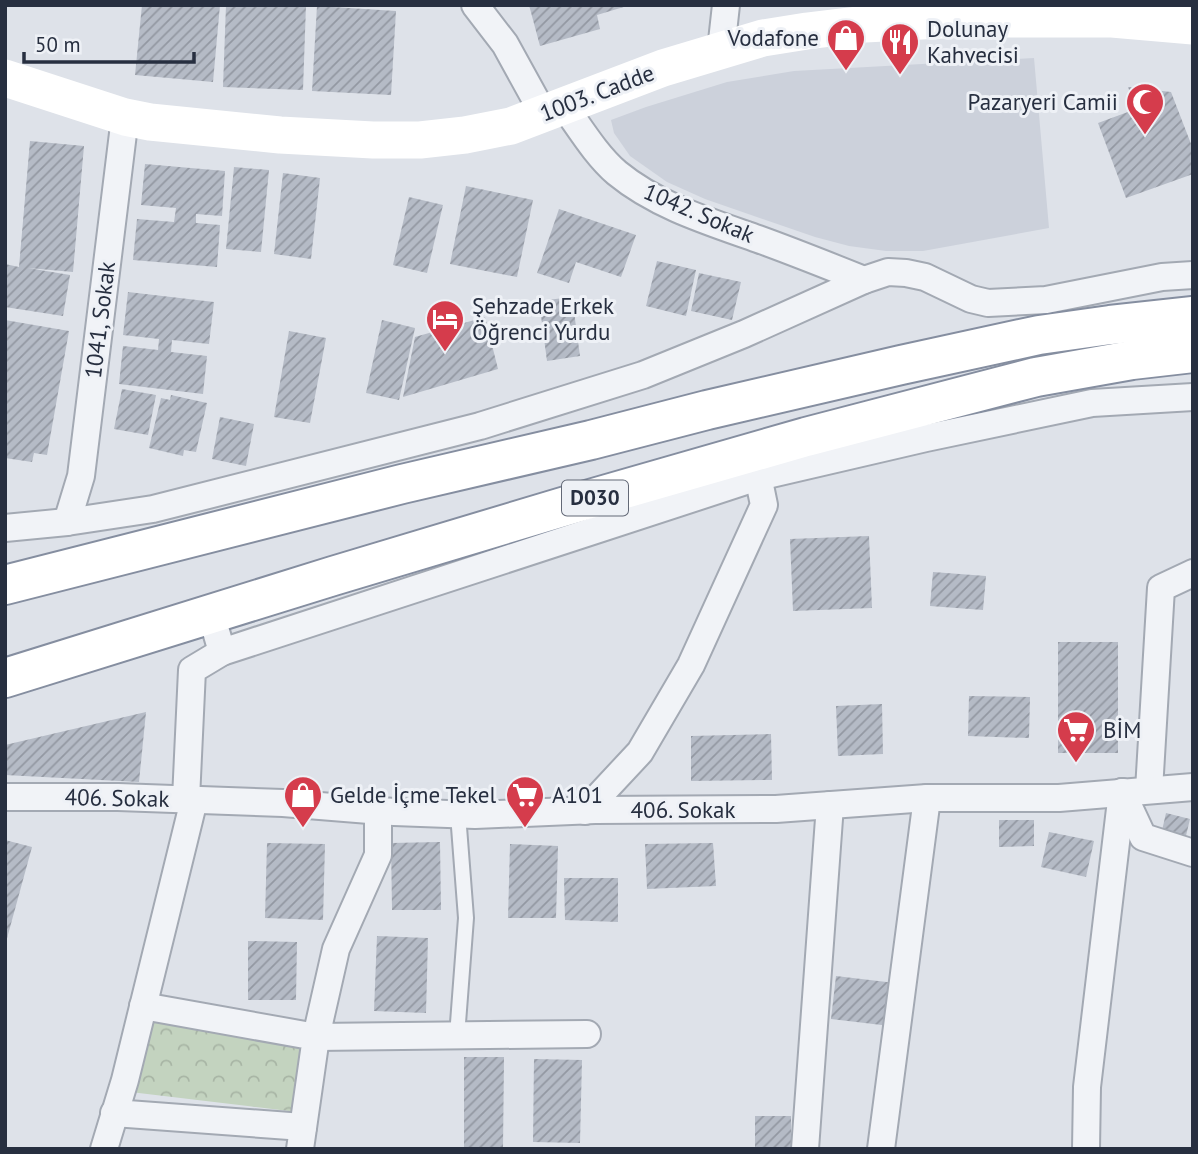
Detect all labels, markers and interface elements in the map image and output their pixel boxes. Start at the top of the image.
place label: Dolunay Kahvecisi [927,14,1019,69]
shop icon: Vodafone [825,17,867,72]
scale bar [24,21,194,65]
restaurant icon: Dolunay Kahvecisi [879,21,921,76]
place label: Vodafone [726,23,819,52]
text: 50 m [35,31,81,58]
street label: 1003. Cadde [536,57,658,128]
mosque icon: Pazaryeri Camii [1124,81,1166,136]
place label: Pazaryeri Camii [968,87,1118,116]
street label: 1042. Sokak [639,176,759,249]
street label: 1041, Sokak [78,260,121,380]
place label: Şehzade Erkek Öğrenci Yurdu [472,291,614,346]
hotel icon: Şehzade Erkek Öğrenci Yurdu [424,298,466,353]
road number: D030 [562,480,628,516]
supermarket icon: BİM [1055,709,1097,764]
place label: BİM [1103,715,1141,744]
shop icon: Gelde İçme Tekel [282,774,324,829]
supermarket icon: A101 [504,774,546,829]
place label: Gelde İçme Tekel [330,780,496,809]
place label: A101 [552,780,603,809]
street label: 406. Sokak [64,782,170,813]
street label: 406. Sokak [631,795,735,824]

